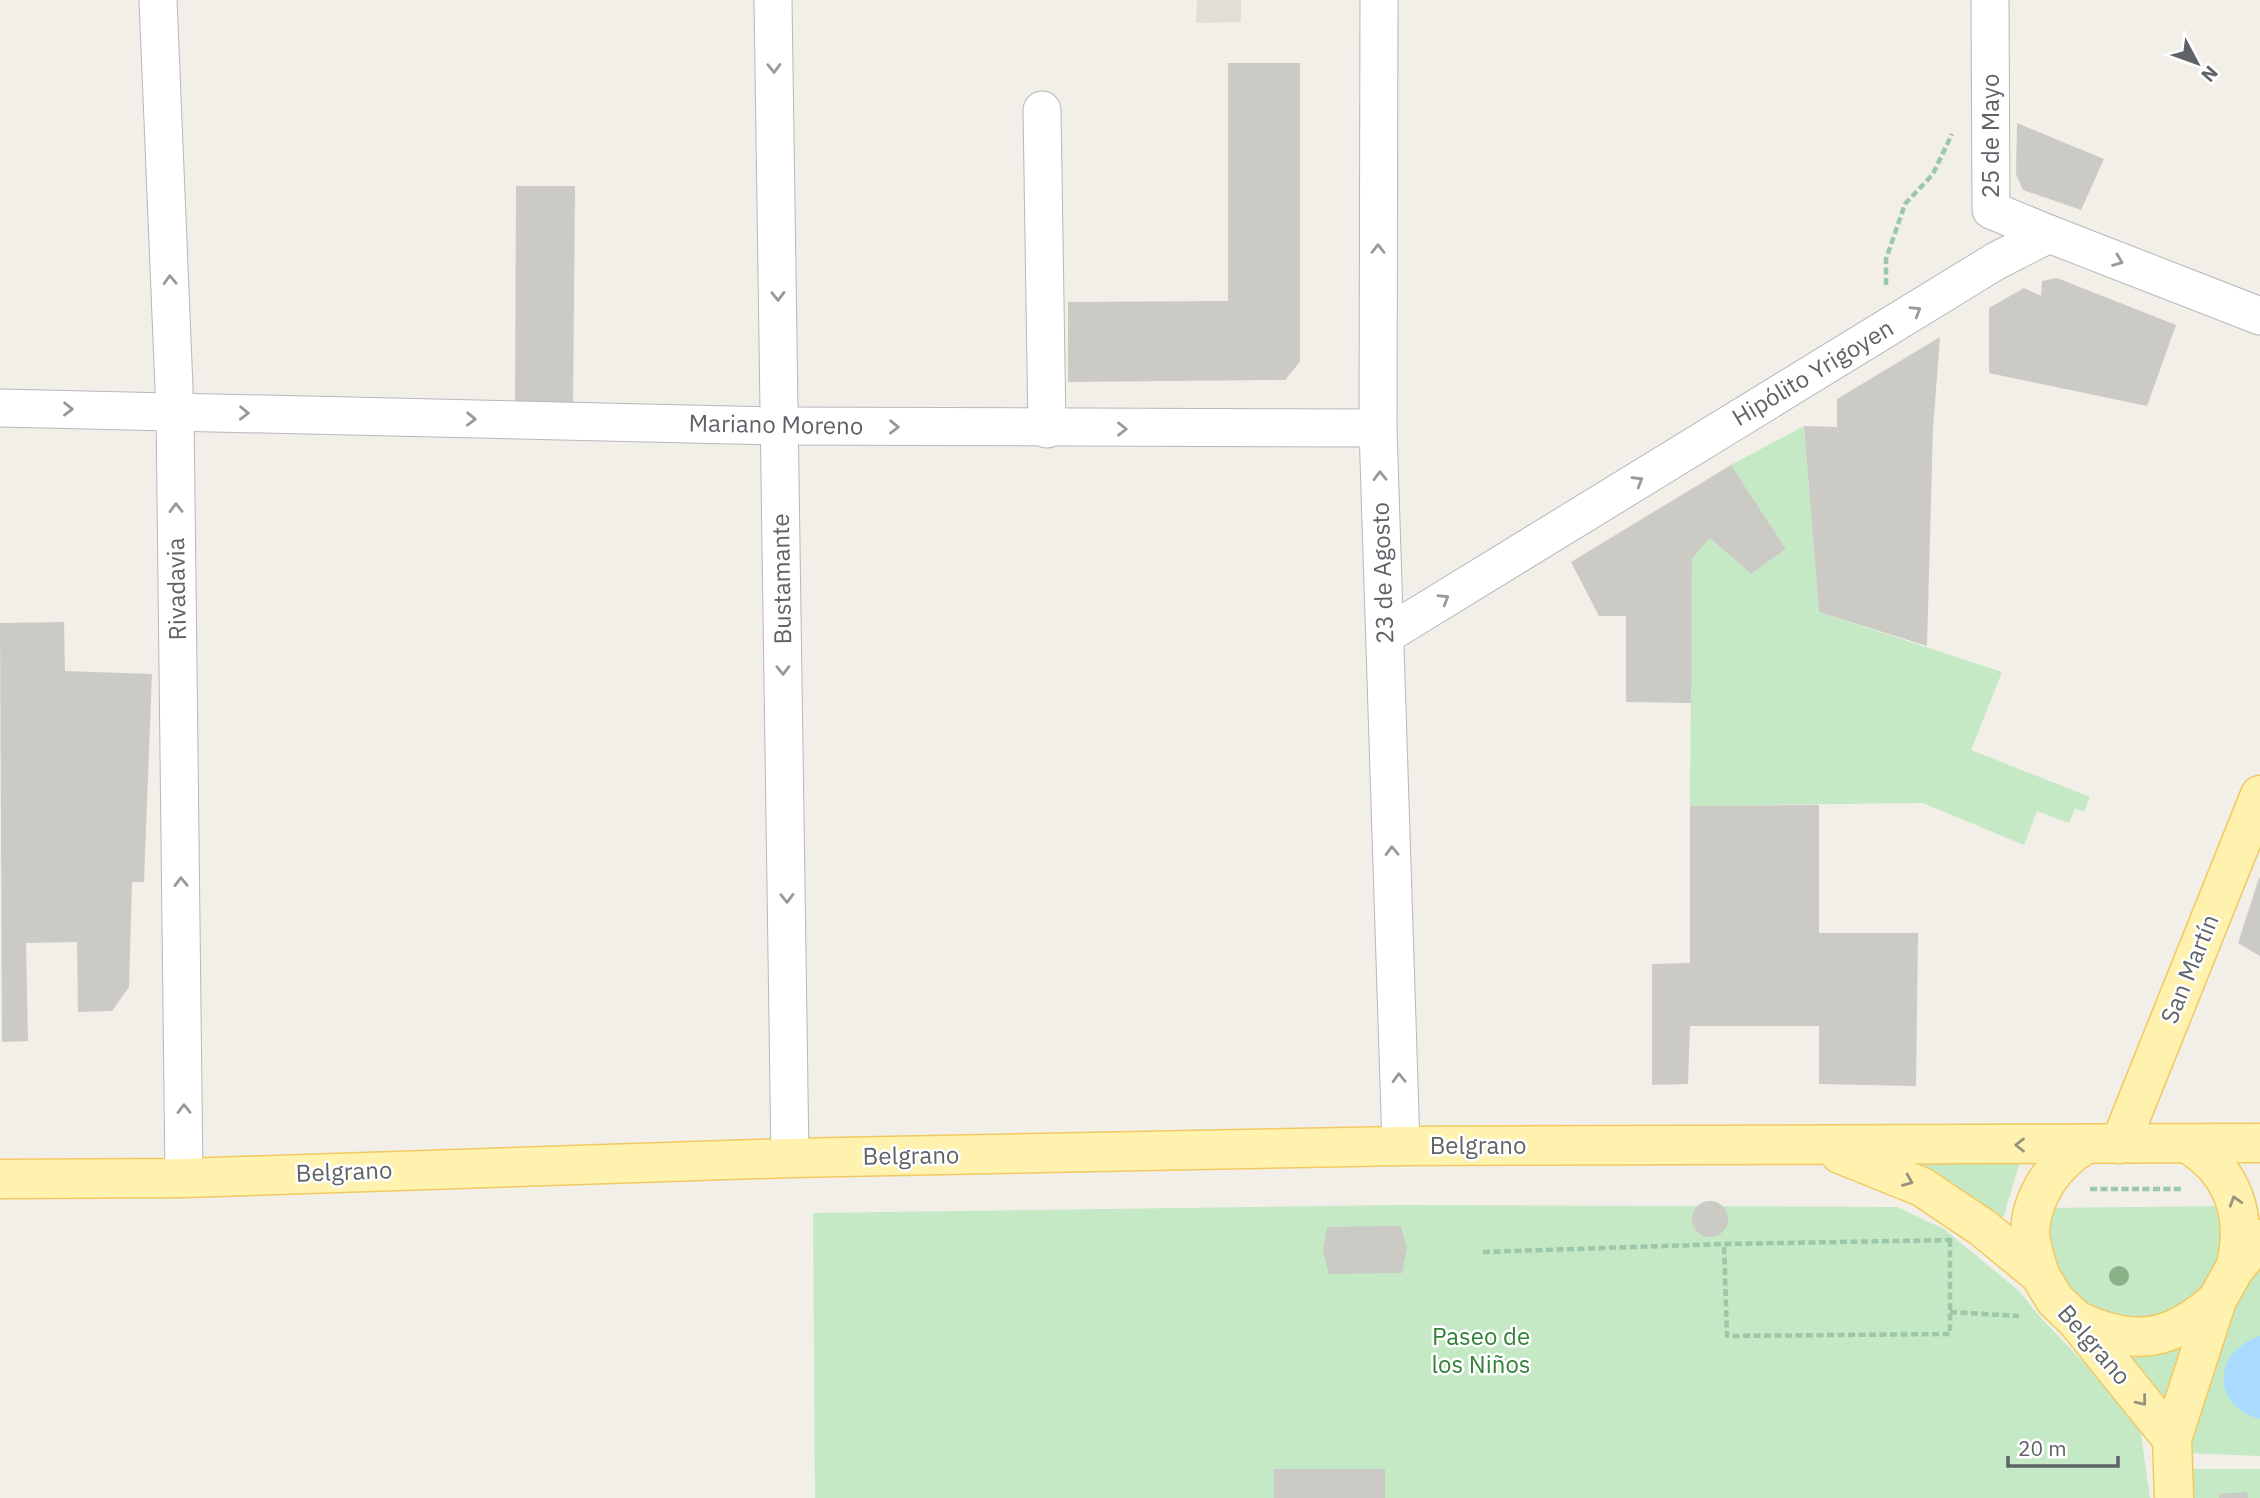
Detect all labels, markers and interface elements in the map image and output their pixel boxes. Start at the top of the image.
north arrow [2162,28,2232,98]
text: N [2196,61,2223,87]
one-way arrow [767,63,782,74]
street label: 25 de Mayo [1974,74,2006,198]
one-way arrow [1370,243,1386,254]
one-way arrow [2111,252,2123,266]
one-way arrow [162,274,177,285]
one-way arrow [770,291,786,301]
one-way arrow [1908,306,1921,319]
street label: Hipólito Yrigoyen [1726,311,1899,433]
one-way arrow [63,402,74,417]
one-way arrow [238,406,249,421]
street label: Mariano Moreno [688,406,864,442]
one-way arrow [466,411,477,426]
one-way arrow [890,419,900,435]
one-way arrow [1117,421,1128,437]
one-way arrow [1372,470,1387,481]
one-way arrow [1631,476,1644,489]
one-way arrow [169,502,184,513]
street label: 23 de Agosto [1364,502,1400,644]
street label: Bustamante [764,513,798,645]
street label: Rivadavia [159,537,193,641]
one-way arrow [1437,595,1450,608]
one-way arrow [776,665,791,676]
one-way arrow [1385,845,1400,856]
one-way arrow [173,876,189,887]
one-way arrow [779,892,794,903]
street label: San Martín [2153,909,2226,1028]
one-way arrow [1391,1072,1406,1083]
one-way arrow [176,1104,191,1115]
street label: Belgrano [1430,1129,1526,1161]
one-way arrow [2015,1137,2025,1153]
street label: Belgrano [862,1138,960,1172]
street label: Belgrano [295,1153,393,1189]
one-way arrow [1901,1173,1913,1187]
one-way arrow [2229,1195,2243,1208]
street label: Belgrano [2051,1297,2139,1391]
park label: Paseo de los Niños [1431,1320,1531,1380]
one-way arrow [2134,1393,2146,1406]
scale bar [2008,1424,2118,1468]
text: 20 m [2018,1434,2067,1462]

